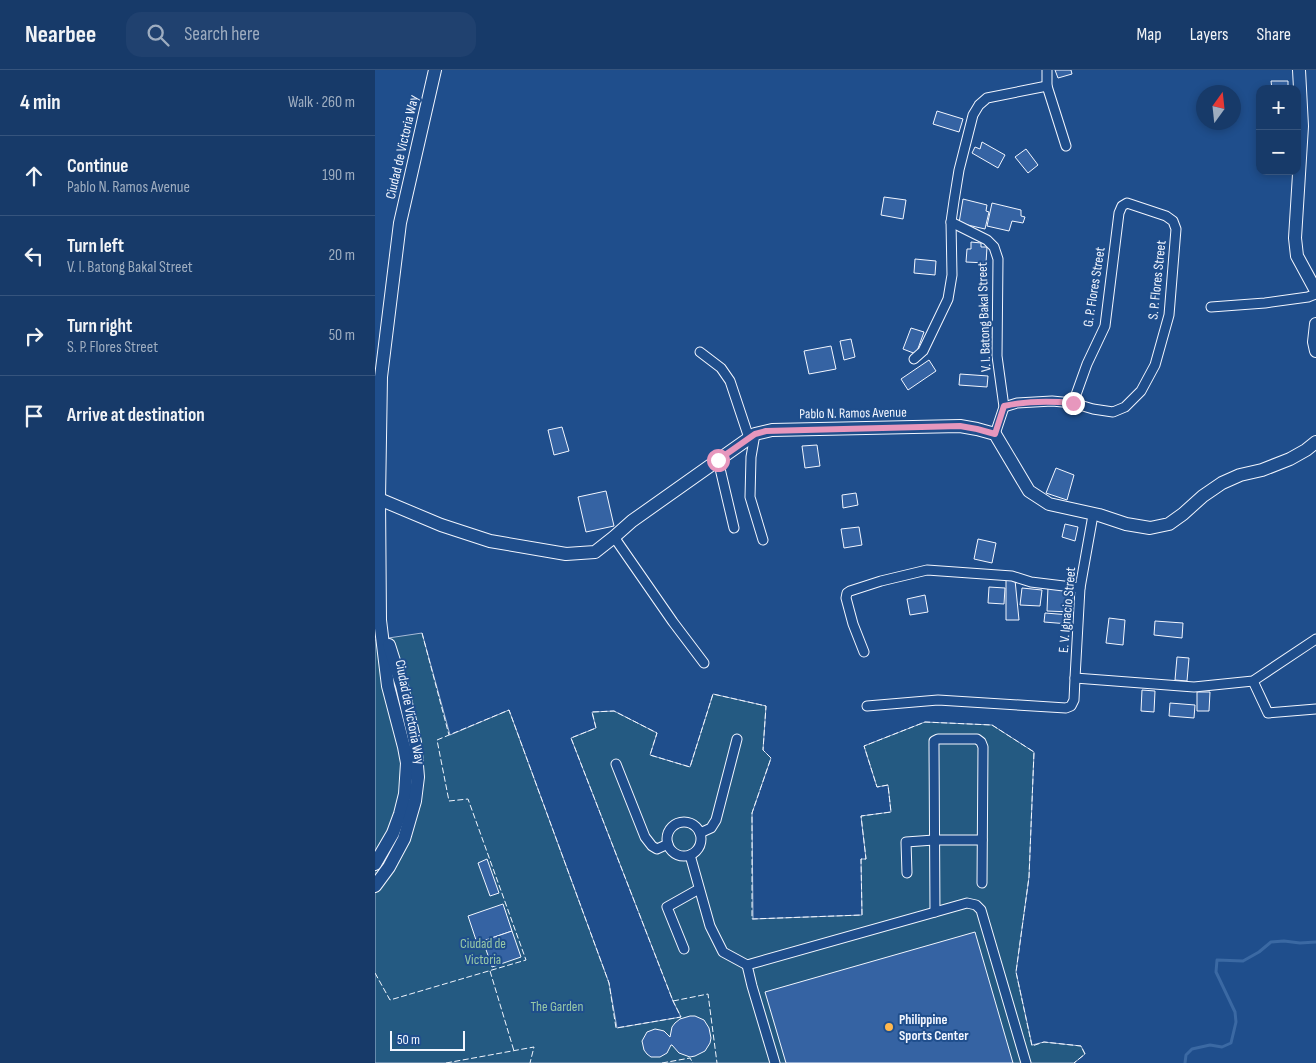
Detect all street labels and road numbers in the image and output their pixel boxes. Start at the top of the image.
street label: Ciudad de Victoria Way [382,93,422,201]
street label: S. P. Flores Street [1144,240,1170,320]
street label: G. P. Flores Street [1079,246,1109,328]
street label: V. I. Batong Bakal Street [974,262,994,372]
street label: Pablo N. Ramos Avenue [799,404,907,422]
street label: E. V. Ignacio Street [1055,566,1079,654]
street label: Ciudad de Victoria Way [392,658,429,766]

